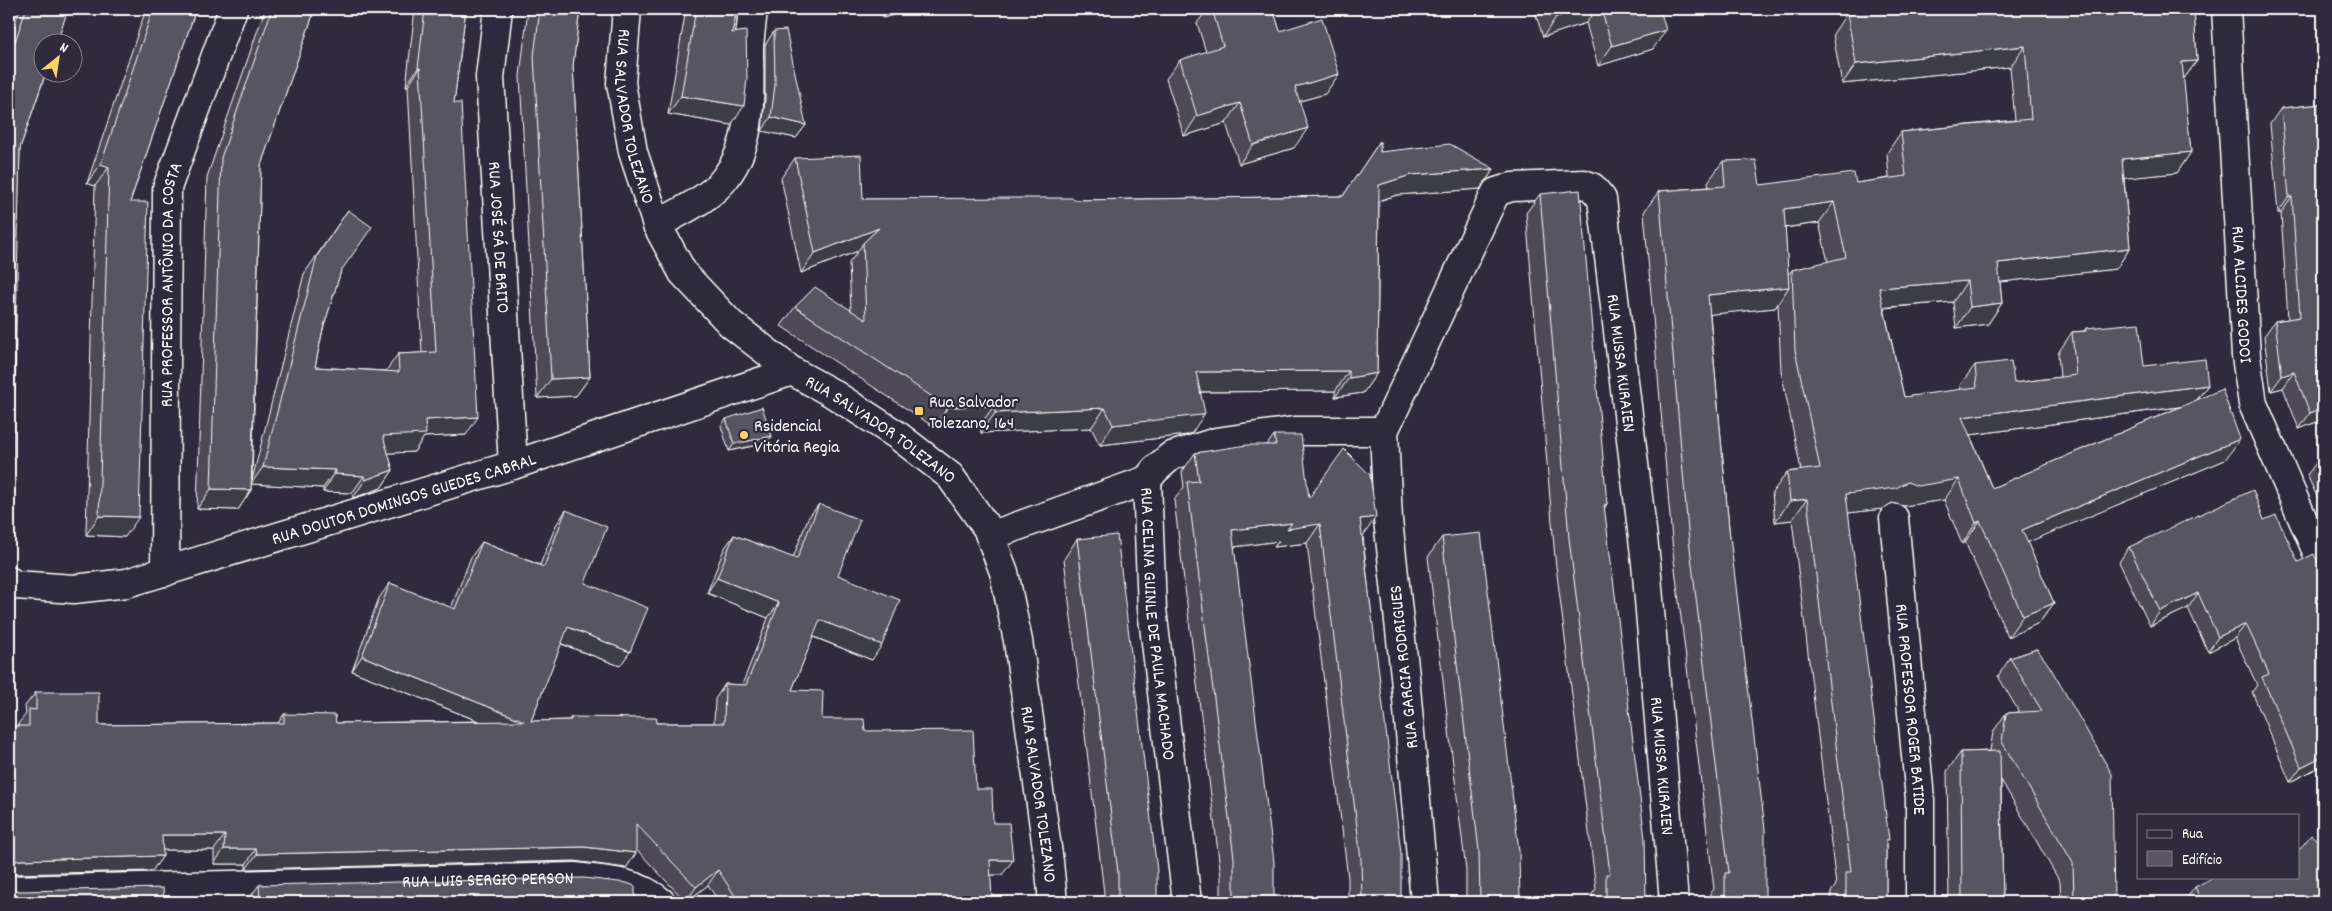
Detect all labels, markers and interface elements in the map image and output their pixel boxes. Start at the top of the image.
street label: RUA SALVADOR TOLEZANO [606,28,659,208]
north arrow [32,32,82,82]
text: N [56,38,72,59]
street label: RUA PROFESSOR ANTÔNIO DA COSTA [156,159,191,407]
street label: RUA JOSÉ SÁ DE BRITO [480,161,514,314]
street label: RUA ALCIDES GODOI [2224,225,2257,366]
street label: RUA MUSSA KURAIEN [1599,293,1640,434]
street label: RUA SALVADOR TOLEZANO [800,371,960,491]
place label: Rua Salvador Tolezano, 164 [929,391,1018,437]
marker: Rua Salvador Tolezano, 164 [913,405,925,417]
place label: Rsidencial Vitória Regia [754,415,840,461]
marker: Rsidencial Vitória Regia [738,429,750,441]
street label: RUA DOUTOR DOMINGOS GUEDES CABRAL [269,448,540,553]
street label: RUA CELINA GUINLE DE PAULA MACHADO [1132,487,1180,762]
street label: RUA GARCIA RODRIGUES [1384,584,1426,750]
street label: RUA PROFESSOR ROGER BATIDE [1887,603,1930,815]
street label: RUA MUSSA KURAIEN [1642,696,1678,836]
street label: RUA SALVADOR TOLEZANO [1012,705,1061,884]
legend [2137,814,2300,878]
text: Rua [2182,824,2204,846]
text: Edifício [2182,850,2222,872]
street label: RUA LUIS SERGIO PERSON [402,867,574,896]

